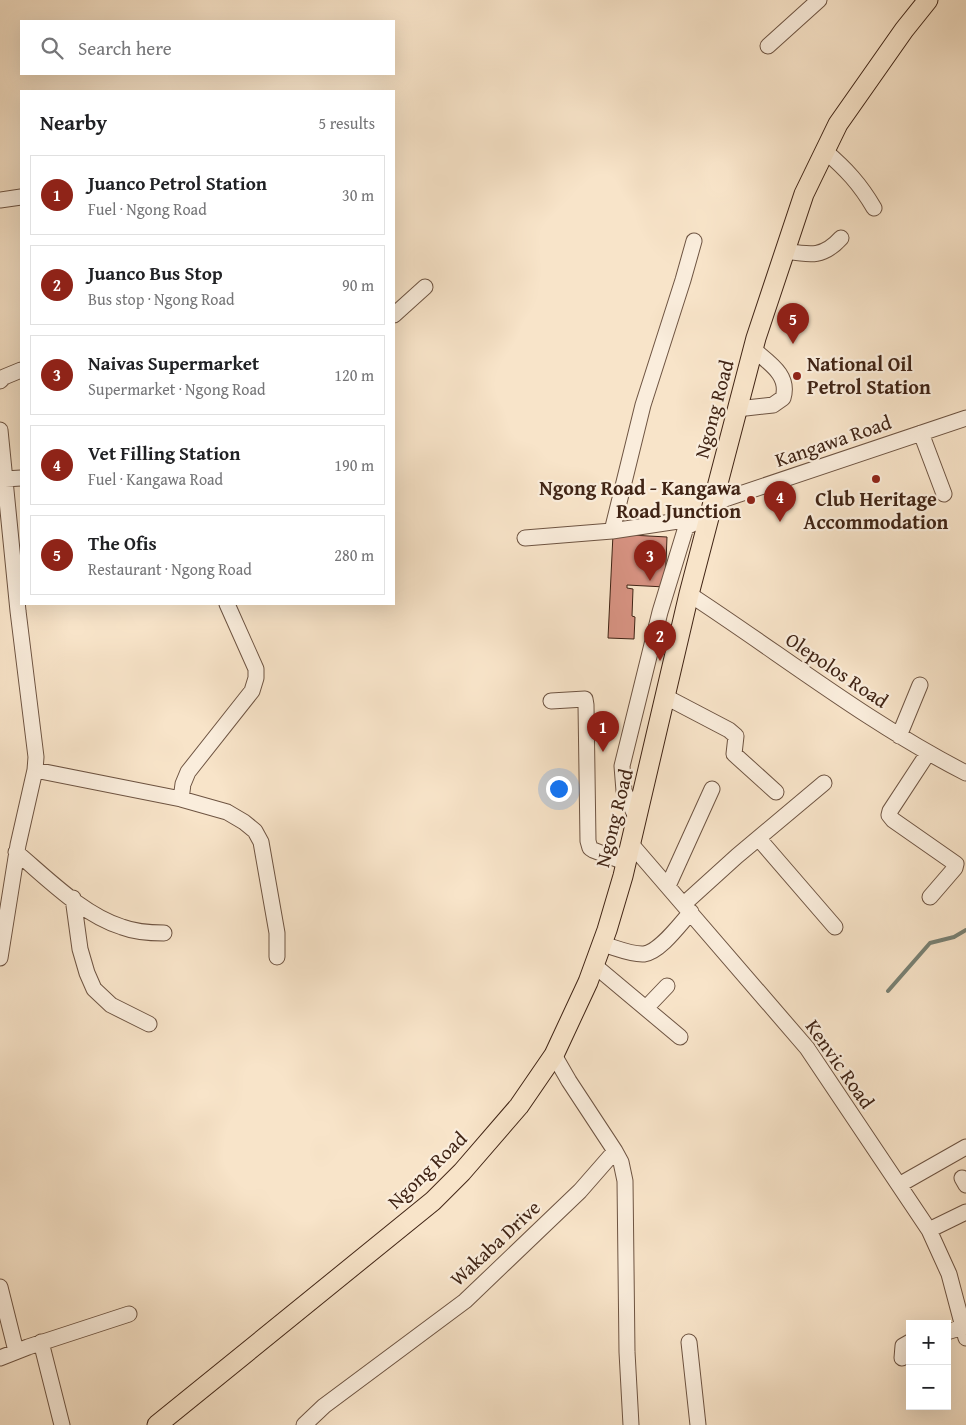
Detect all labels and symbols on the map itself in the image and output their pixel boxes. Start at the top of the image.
pin: 5 [777,303,809,344]
place label: National Oil Petrol Station [807,349,931,401]
street label: Ngong Road [686,356,741,461]
marker: National Oil Petrol Station [791,370,803,382]
street label: Kangawa Road [771,407,895,474]
place label: Ngong Road - Kangawa Road Junction [539,473,742,525]
marker: Club Heritage Accommodation [870,473,882,485]
pin: 4 [764,481,796,522]
place label: Club Heritage Accommodation [804,484,949,536]
marker: Ngong Road - Kangawa Road Junction [745,494,757,506]
pin: 3 [634,540,666,581]
pin: 2 [644,620,676,661]
street label: Olepolos Road [780,625,895,715]
pin: 1 [587,711,619,752]
street label: Ngong Road [587,765,640,870]
your location [546,776,572,802]
street label: Kenvic Road [799,1013,882,1115]
street label: Ngong Road [380,1124,473,1215]
street label: Wakaba Drive [443,1193,546,1292]

